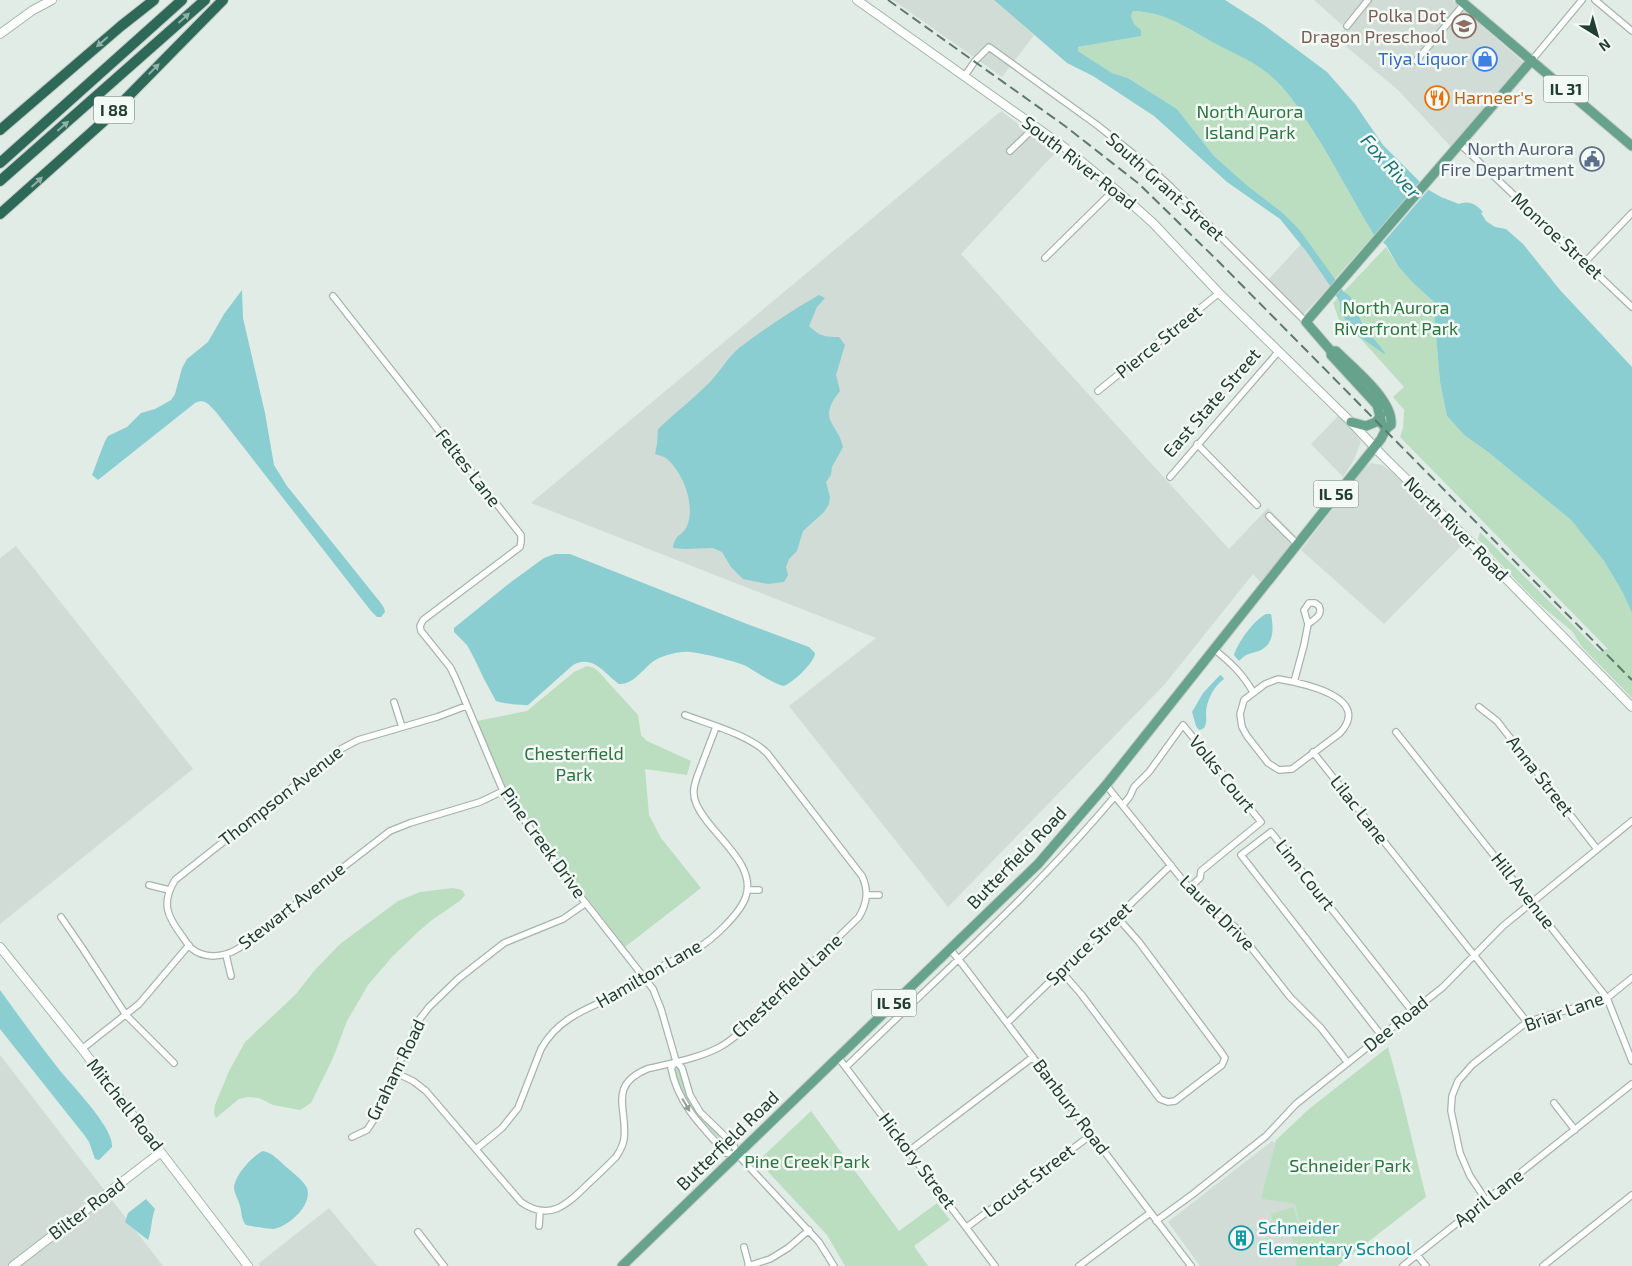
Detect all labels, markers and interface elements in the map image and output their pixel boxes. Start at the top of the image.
place label: Polka Dot Dragon Preschool [1301,4,1447,47]
north arrow [1572,10,1622,60]
one-way arrow [178,12,190,24]
school or university icon: Polka Dot Dragon Preschool [1451,13,1477,39]
one-way arrow [97,36,109,48]
text: N [1596,36,1614,56]
shop icon: Tiya Liquor [1472,46,1498,72]
place label: Tiya Liquor [1378,47,1468,69]
one-way arrow [147,64,159,76]
road number: IL 31 [1544,76,1588,102]
restaurant icon: Harneer's [1424,85,1450,111]
place label: Harneer's [1454,86,1533,108]
road number: I 88 [94,96,134,124]
park label: North Aurora Island Park [1197,100,1303,143]
street label: South River Road [1018,111,1141,214]
one-way arrow [56,120,68,132]
street label: South Grant Street [1102,127,1229,245]
water label: Fox River [1356,129,1427,203]
place label: North Aurora Fire Department [1440,137,1574,180]
public building icon: North Aurora Fire Department [1579,146,1605,172]
one-way arrow [30,176,42,188]
street label: Monroe Street [1507,187,1608,283]
park label: North Aurora Riverfront Park [1334,296,1458,339]
street label: Pierce Street [1111,300,1206,383]
street label: East State Street [1158,343,1265,461]
street label: Feltes Lane [431,424,506,511]
street label: North River Road [1400,472,1513,585]
road number: IL 56 [1314,480,1358,508]
street label: Volks Court [1185,730,1261,817]
street label: Anna Street [1503,731,1579,820]
street label: Thompson Avenue [214,740,347,850]
park label: Chesterfield Park [524,742,624,785]
street label: Lilac Lane [1326,771,1393,848]
street label: Pine Creek Drive [496,783,591,902]
street label: Butterfield Road [962,802,1071,913]
street label: Linn Court [1271,835,1340,914]
street label: Hill Avenue [1487,848,1560,933]
street label: Stewart Avenue [234,857,349,954]
street label: Laurel Drive [1175,870,1260,955]
street label: Spruce Street [1041,897,1136,990]
street label: Chesterfield Lane [727,929,846,1042]
street label: Hamilton Lane [592,934,705,1012]
street label: Briar Lane [1521,987,1606,1036]
road number: IL 56 [872,990,916,1016]
street label: Dee Road [1359,991,1432,1056]
street label: Graham Road [361,1015,429,1124]
street label: Mitchell Road [83,1054,169,1155]
street label: Banbury Road [1029,1054,1115,1158]
street label: Butterfield Road [672,1086,783,1195]
one-way arrow [681,1099,690,1112]
street label: Hickory Street [874,1108,961,1213]
street label: Locust Street [978,1139,1078,1222]
park label: Pine Creek Park [744,1150,870,1172]
park label: Schneider Park [1289,1154,1411,1176]
street label: April Lane [1450,1163,1527,1231]
street label: Bilter Road [44,1172,129,1244]
place label: Schneider Elementary School [1258,1216,1412,1259]
building icon: Schneider Elementary School [1228,1225,1254,1251]

